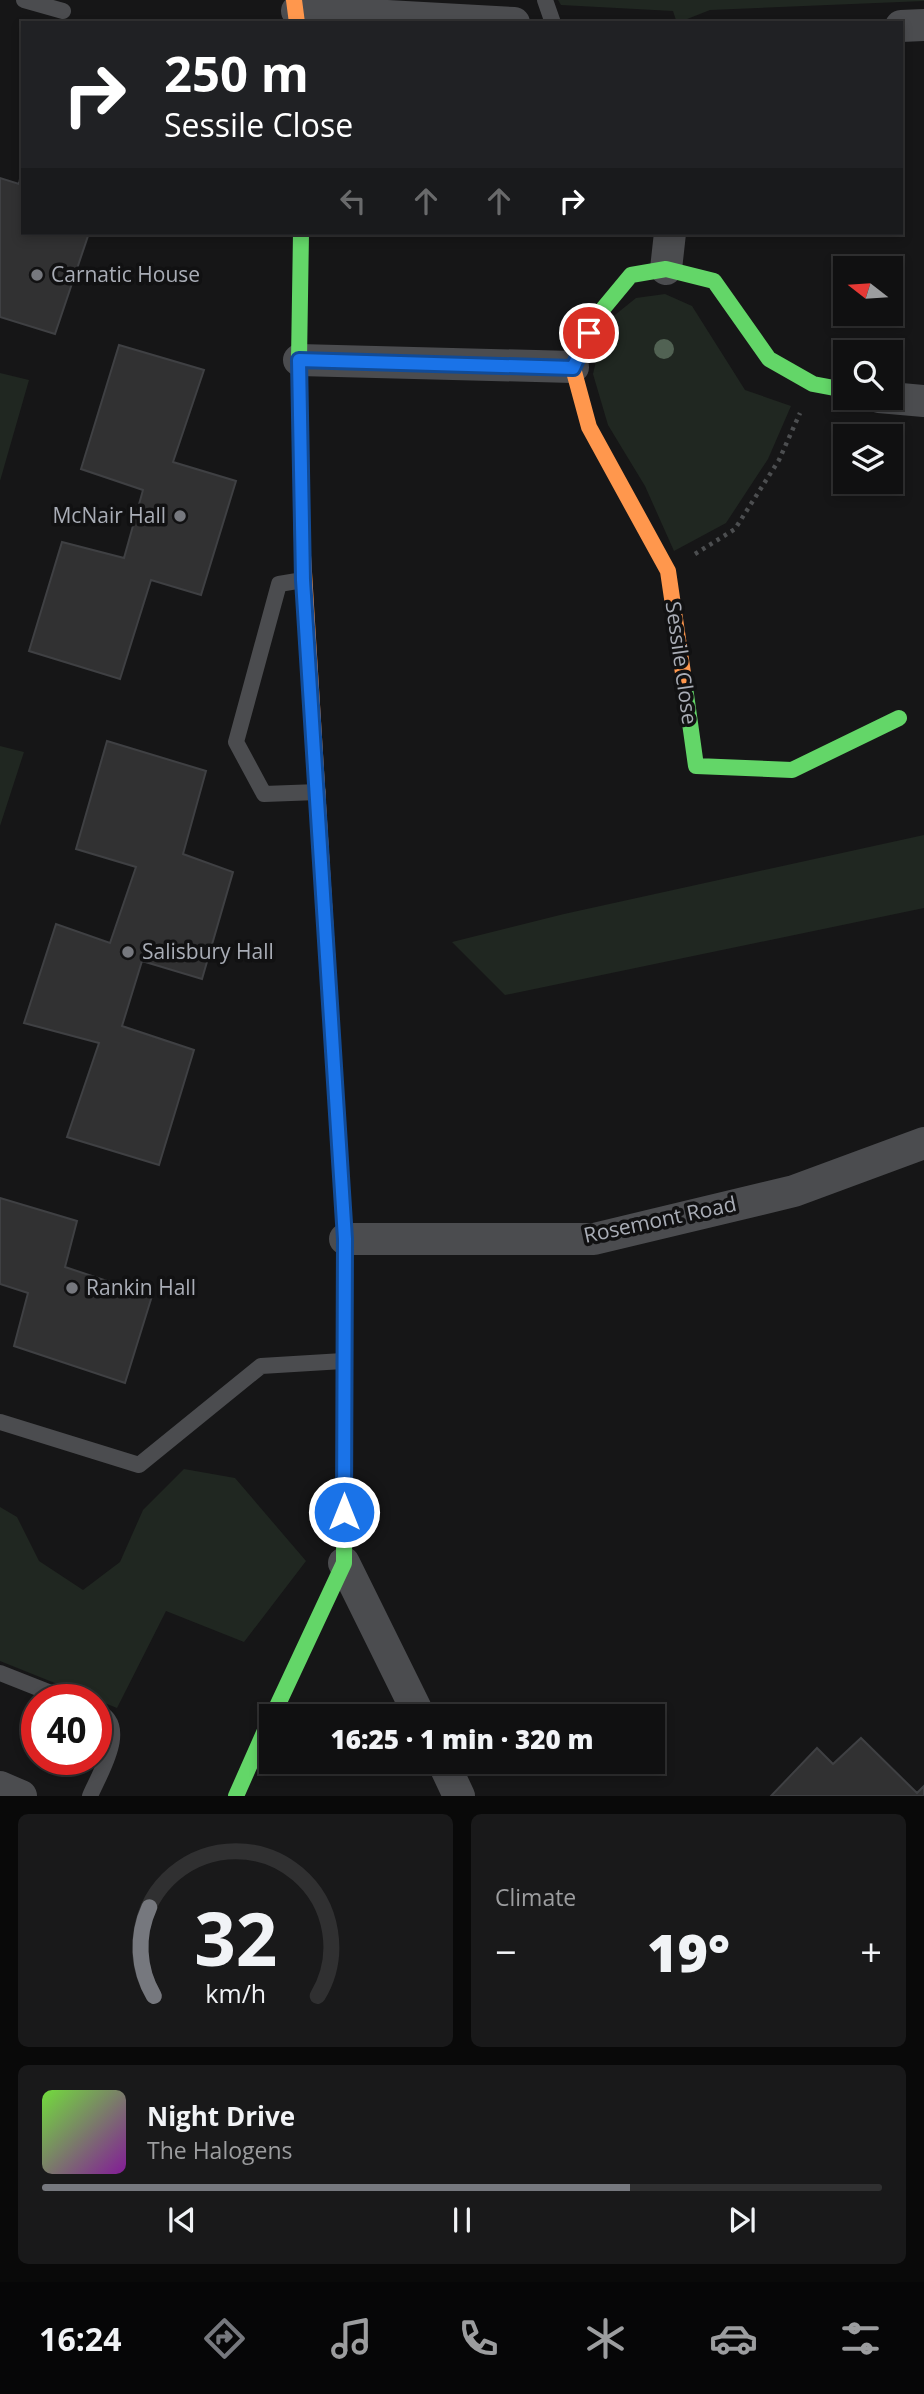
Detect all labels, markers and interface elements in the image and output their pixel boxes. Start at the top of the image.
text: 250 m [164,40,309,106]
icon: right [49,49,140,140]
text: Sessile Close [164,103,353,146]
icon: left [334,182,372,220]
icon: ahead [407,182,445,220]
icon: ahead [480,182,518,220]
icon: right [553,182,591,220]
north arrow [833,256,903,326]
map controls [833,256,903,494]
place label: Carnatic House [51,260,200,288]
marker: Carnatic House [29,267,45,283]
pin [559,303,619,363]
icon: arrive [570,314,608,352]
button: search [833,340,903,410]
button: layers [833,424,903,494]
place label: McNair Hall [52,501,166,529]
marker: McNair Hall [172,508,188,524]
street label: Sessile Close [659,599,704,726]
place label: Salisbury Hall [142,937,274,965]
marker: Salisbury Hall [120,944,136,960]
street label: Rosemont Road [581,1189,739,1249]
place label: Rankin Hall [86,1273,196,1301]
marker: Rankin Hall [64,1280,80,1296]
position arrow [307,1475,381,1549]
speed limit sign: 40 [21,1684,112,1775]
text: 16:25 · 1 min · 320 m [331,1721,593,1757]
text: Climate [495,1881,576,1913]
text: 32 [194,1889,277,1988]
text: 19° [647,1916,730,1987]
text: − [495,1925,517,1977]
text: + [860,1925,882,1977]
text: km/h [205,1976,266,2010]
text: Night Drive [147,2098,295,2134]
text: The Halogens [147,2134,293,2166]
icon: previous [163,2201,201,2239]
icon: pause [443,2201,481,2239]
icon: next [723,2201,761,2239]
icon: directions [200,2314,249,2363]
icon: music [327,2314,376,2363]
icon: phone [454,2314,503,2363]
icon: climate [581,2314,630,2363]
icon: car [709,2314,758,2363]
icon: filters [836,2314,885,2363]
text: 16:24 [39,2317,121,2360]

